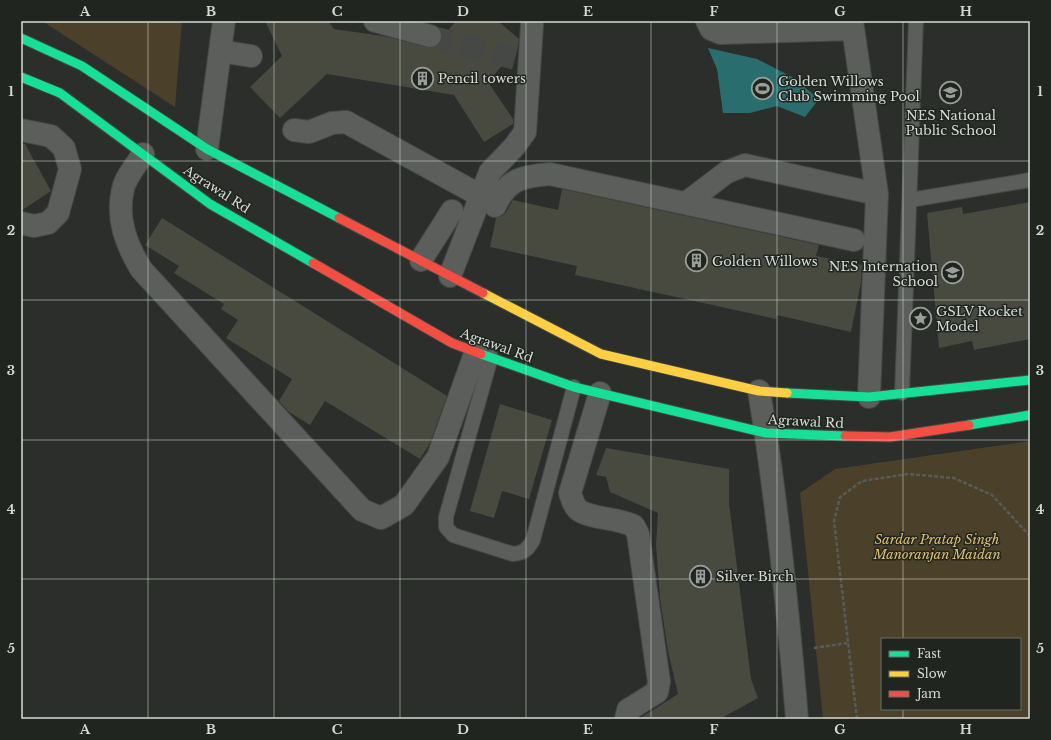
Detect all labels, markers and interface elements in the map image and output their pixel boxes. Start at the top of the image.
text: A [79,3,91,20]
text: B [206,3,216,20]
text: C [332,3,343,20]
text: D [457,3,469,20]
text: E [583,3,593,20]
text: F [710,3,719,20]
text: G [834,3,846,20]
text: H [960,3,972,20]
building icon: Pencil towers [409,65,435,91]
place label: Pencil towers [438,70,526,87]
place label: Golden Willows Club Swimming Pool [778,73,920,105]
sports icon: Golden Willows Club Swimming Pool [750,75,776,101]
school or university icon: NES National Public School [938,80,964,106]
text: 1 [8,83,14,100]
text: 1 [1037,83,1043,100]
place label: NES National Public School [905,107,997,139]
street label: Agrawal Rd [179,161,253,217]
text: 2 [7,222,15,239]
text: 2 [1036,222,1044,239]
building icon: Golden Willows [684,248,710,274]
place label: Golden Willows [712,253,818,270]
place label: NES Internation School [829,258,938,290]
school or university icon: NES Internation School [940,260,966,286]
place label: GSLV Rocket Model [936,303,1023,335]
place icon: GSLV Rocket Model [907,305,933,331]
street label: Agrawal Rd [457,324,536,367]
text: 3 [7,362,15,379]
text: 3 [1036,362,1044,379]
street label: Agrawal Rd [767,411,845,432]
text: 4 [7,501,16,518]
text: 4 [1036,501,1045,518]
park label: Sardar Pratap Singh Manoranjan Maidan [872,531,1001,563]
building icon: Silver Birch [688,563,714,589]
place label: Silver Birch [716,568,794,585]
legend [881,638,1021,710]
text: 5 [7,640,15,657]
text: 5 [1036,640,1044,657]
text: Fast [917,646,942,661]
text: Slow [917,666,947,681]
text: Jam [915,686,941,701]
text: A [79,721,91,738]
text: B [206,721,216,738]
text: C [332,721,343,738]
text: D [457,721,469,738]
text: E [583,721,593,738]
text: F [710,721,719,738]
text: G [834,721,846,738]
text: H [960,721,972,738]

